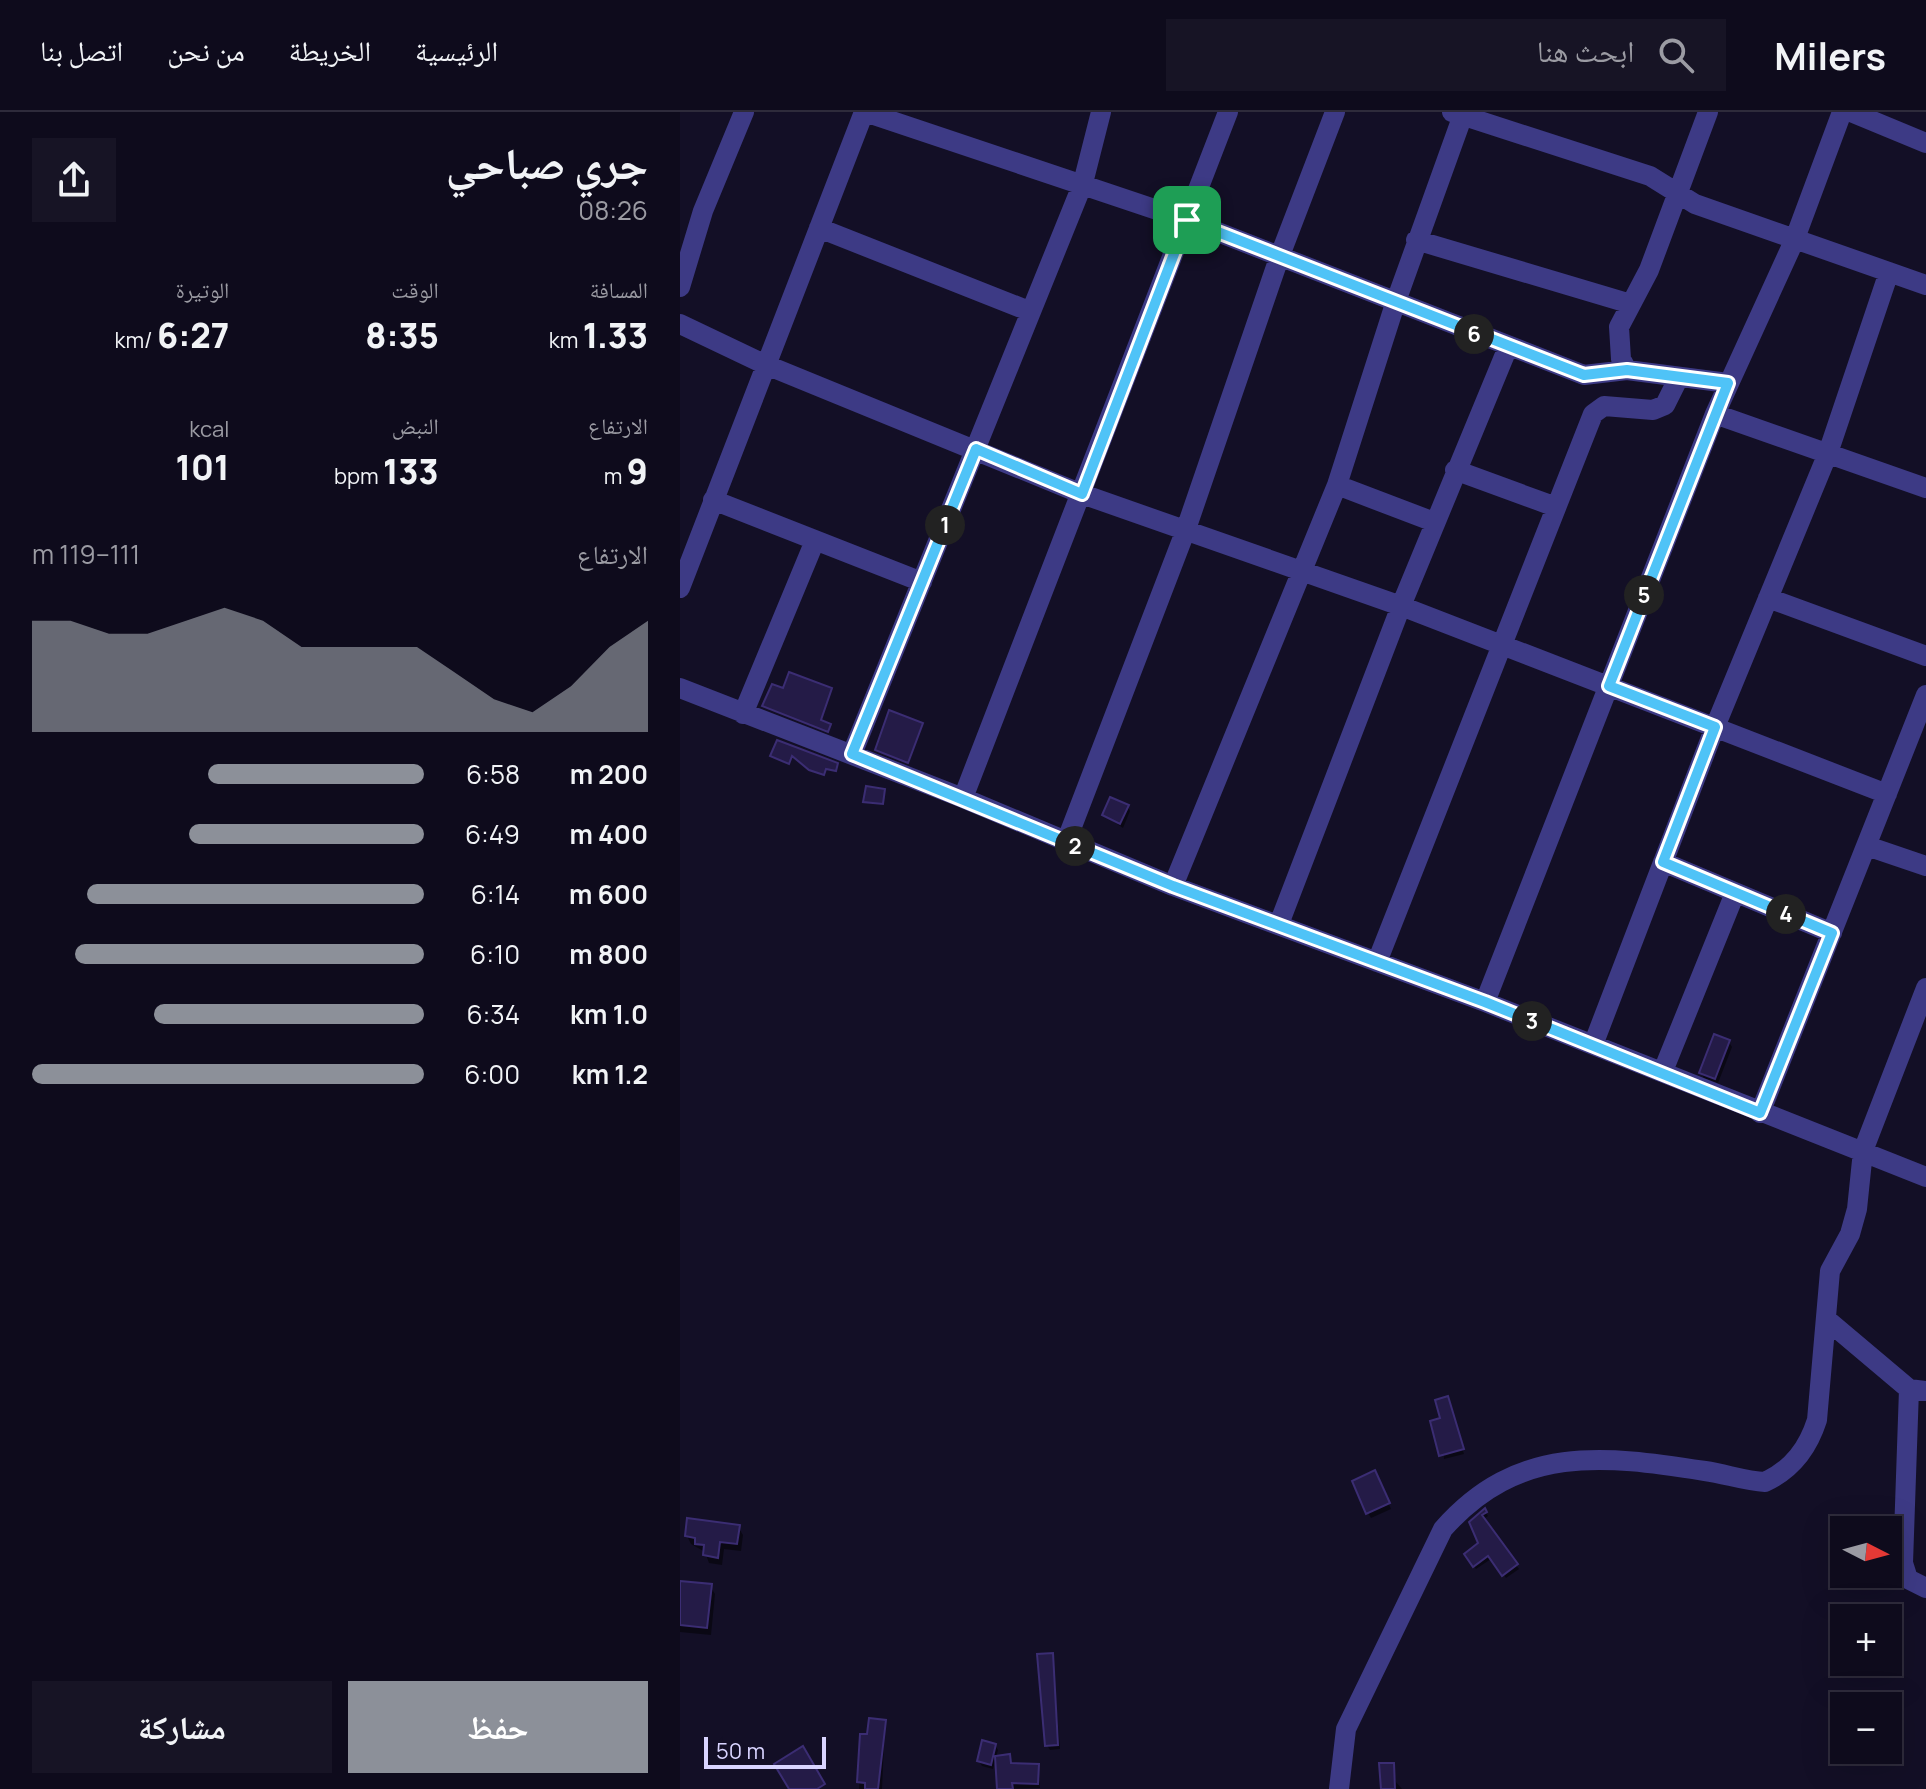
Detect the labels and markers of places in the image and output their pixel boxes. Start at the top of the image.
pin [1153,186,1221,254]
pin: 6 [1454,314,1494,354]
pin: 1 [925,505,965,545]
pin: 5 [1624,575,1664,615]
pin: 2 [1055,826,1095,866]
pin: 4 [1766,894,1806,934]
pin: 3 [1512,1001,1552,1041]

